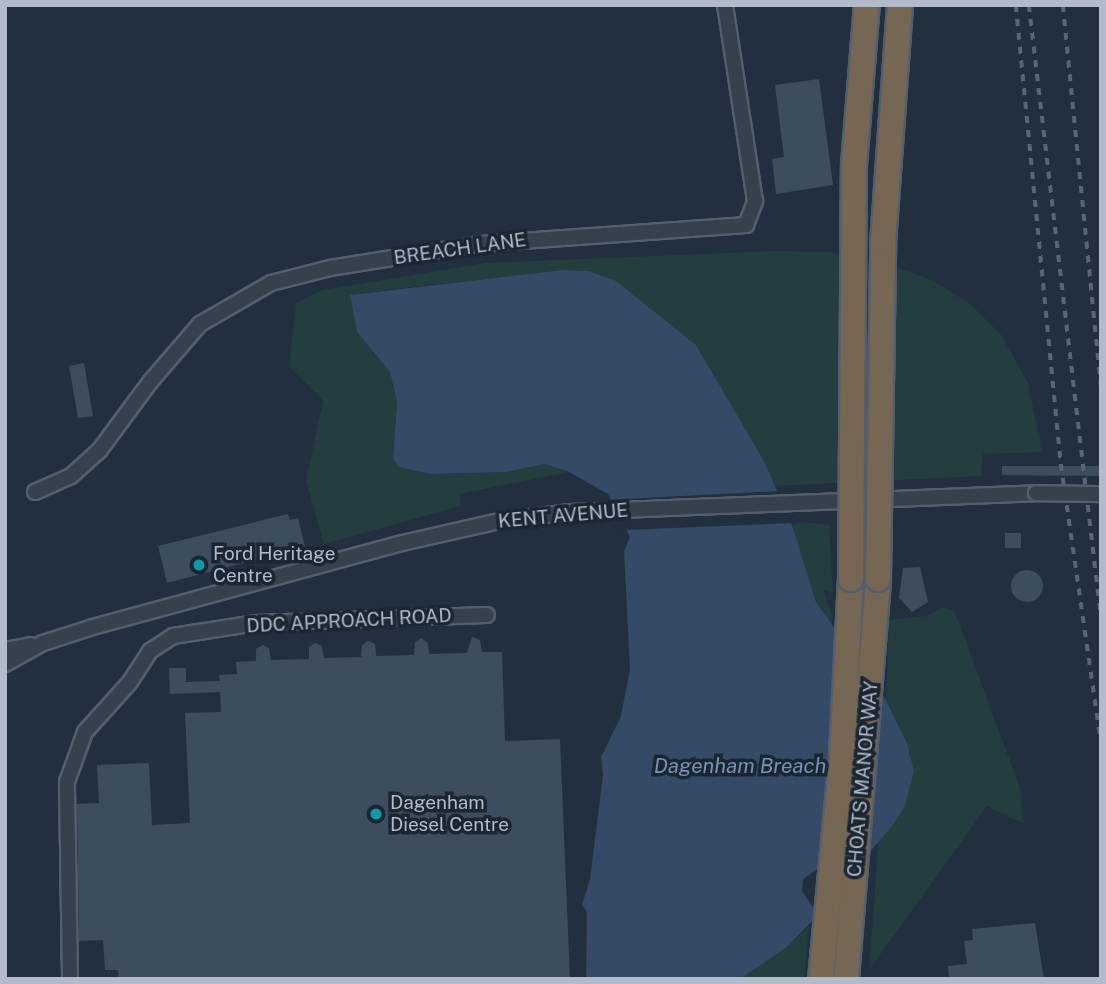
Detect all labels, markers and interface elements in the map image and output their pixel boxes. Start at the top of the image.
street label: BREACH LANE [392,228,528,270]
street label: KENT AVENUE [497,499,629,533]
place label: Ford Heritage Centre [213,543,335,587]
marker: Ford Heritage Centre [191,557,207,573]
street label: DDC APPROACH ROAD [246,604,452,638]
street label: CHOATS MANOR WAY [843,680,883,878]
water label: Dagenham Breach [654,753,826,779]
place label: Dagenham Diesel Centre [390,792,509,836]
marker: Dagenham Diesel Centre [368,806,384,822]

